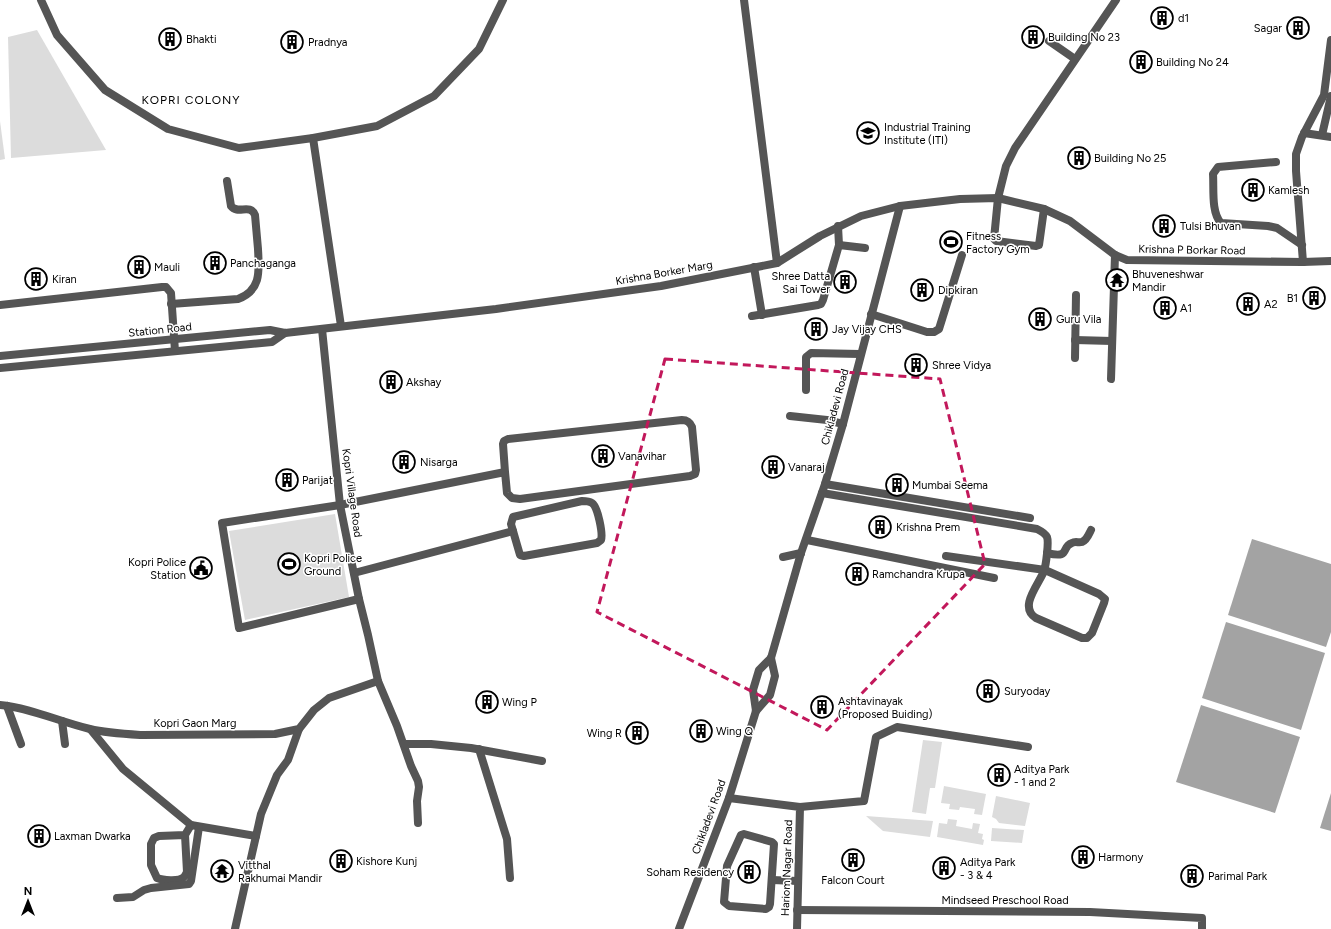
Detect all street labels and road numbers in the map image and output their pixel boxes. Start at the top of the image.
street label: Krishna P Borkar Road [1138,243,1246,257]
street label: Krishna Borker Marg [614,258,714,288]
street label: Station Road [128,320,192,340]
street label: Chikladevi Road [819,367,851,447]
street label: Kopri Village Road [339,448,365,538]
street label: Kopri Gaon Marg [154,717,236,730]
street label: Chikladevi Road [689,778,729,856]
street label: Hariom Nagar Road [779,820,795,916]
street label: Mindseed Preschool Road [941,894,1069,907]

